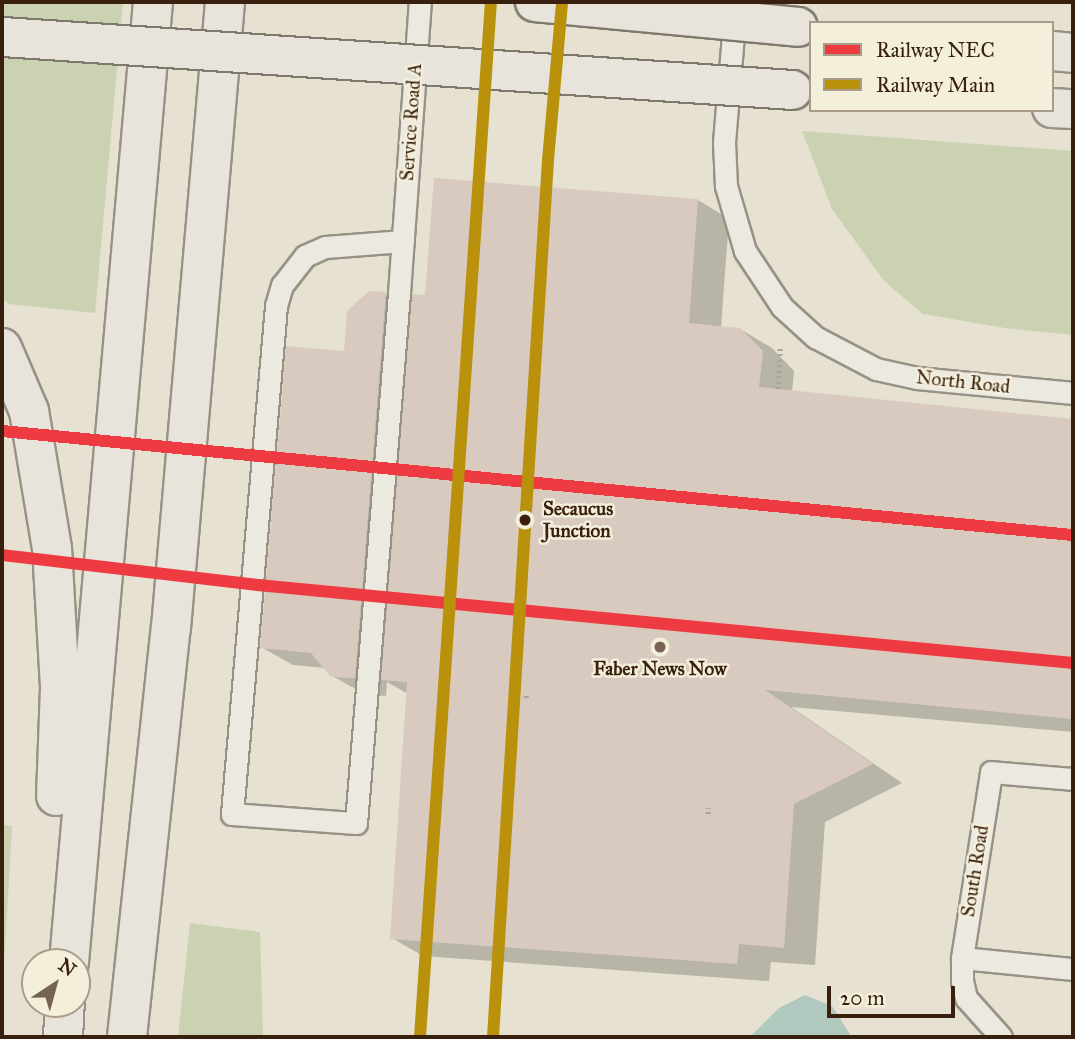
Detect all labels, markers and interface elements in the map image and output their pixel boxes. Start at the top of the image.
legend [809,21,1054,112]
text: Railway NEC [876,37,995,63]
street label: Service Road A [396,62,426,182]
text: Railway Main [876,72,995,98]
street label: North Road [915,366,1011,398]
place label: Secaucus Junction [543,498,613,542]
marker: Secaucus Junction [513,508,537,532]
marker: Faber News Now [652,639,668,655]
place label: Faber News Now [593,658,727,680]
street label: South Road [956,823,994,919]
north arrow [21,948,91,1018]
text: N [54,953,81,981]
scale bar [830,972,958,1016]
text: 20 m [840,985,885,1011]

